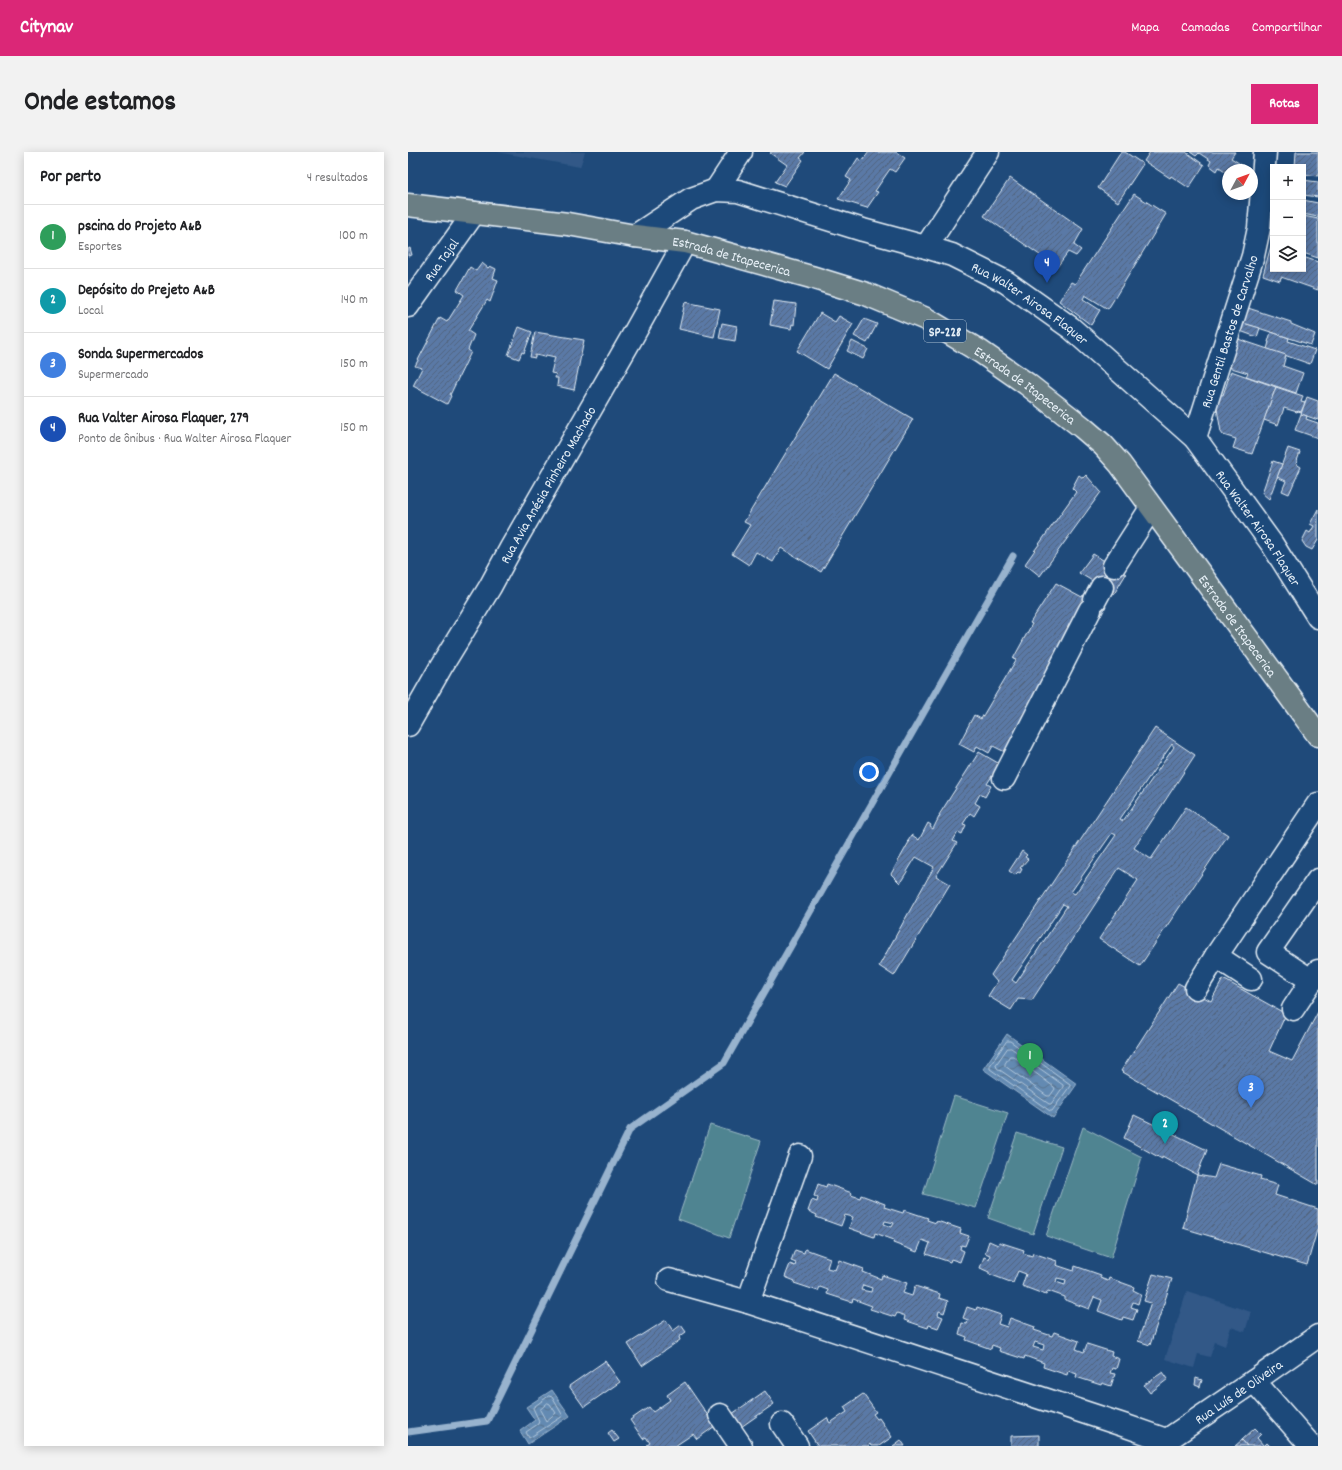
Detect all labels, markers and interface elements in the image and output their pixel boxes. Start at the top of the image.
text: Citynav [20,15,73,42]
text: Mapa [1131,18,1159,38]
text: Camadas [1181,18,1230,38]
text: Compartilhar [1252,18,1322,38]
text: Onde estamos [24,84,176,124]
button: Rotas [1251,84,1318,124]
north arrow [1222,164,1258,200]
map controls [1270,164,1306,272]
button: + [1270,164,1306,200]
text: Por perto [40,166,101,190]
text: 4 resultados [307,169,368,188]
button: − [1270,200,1306,236]
text: pscina do Projeto A&B [78,216,202,238]
text: 1 [52,227,54,246]
text: 100 m [339,227,368,246]
street label: Estrada de Itapecerica [671,233,793,283]
street label: Rua Tajal [420,235,465,286]
button: layers [1270,236,1306,272]
text: Esportes [78,238,122,257]
pin: 4 [1034,250,1060,283]
street label: Rua Gentil Bastos de Carvalho [1197,253,1265,411]
street label: Rua Walter Airosa Flaquer [967,258,1092,351]
text: Depósito do Prejeto A&B [78,280,215,302]
text: 2 [50,291,56,310]
text: 140 m [341,291,368,310]
text: Local [78,302,104,321]
road number: SP-228 [924,320,966,342]
street label: Estrada de Itapecerica [970,342,1080,431]
text: Sonda Supermercados [78,344,203,366]
text: 3 [50,355,56,374]
text: 150 m [340,355,368,374]
text: Supermercado [78,366,149,385]
street label: Rua Avia Anésia Pinheiro Machado [496,403,602,568]
text: Rua Valter Airosa Flaquer, 279 [78,408,249,430]
text: 4 [50,419,56,438]
text: 150 m [340,419,368,438]
text: Ponto de ônibus · Rua Walter Airosa Flaquer [78,430,291,449]
street label: Rua Walter Airosa Flaquer [1210,467,1305,592]
street label: Estrada de Itapecerica [1192,571,1281,682]
your location [859,762,879,782]
pin: 1 [1017,1043,1043,1076]
pin: 3 [1238,1075,1264,1108]
pin: 2 [1152,1111,1178,1144]
street label: Rua Luís de Oliveira [1191,1356,1288,1430]

